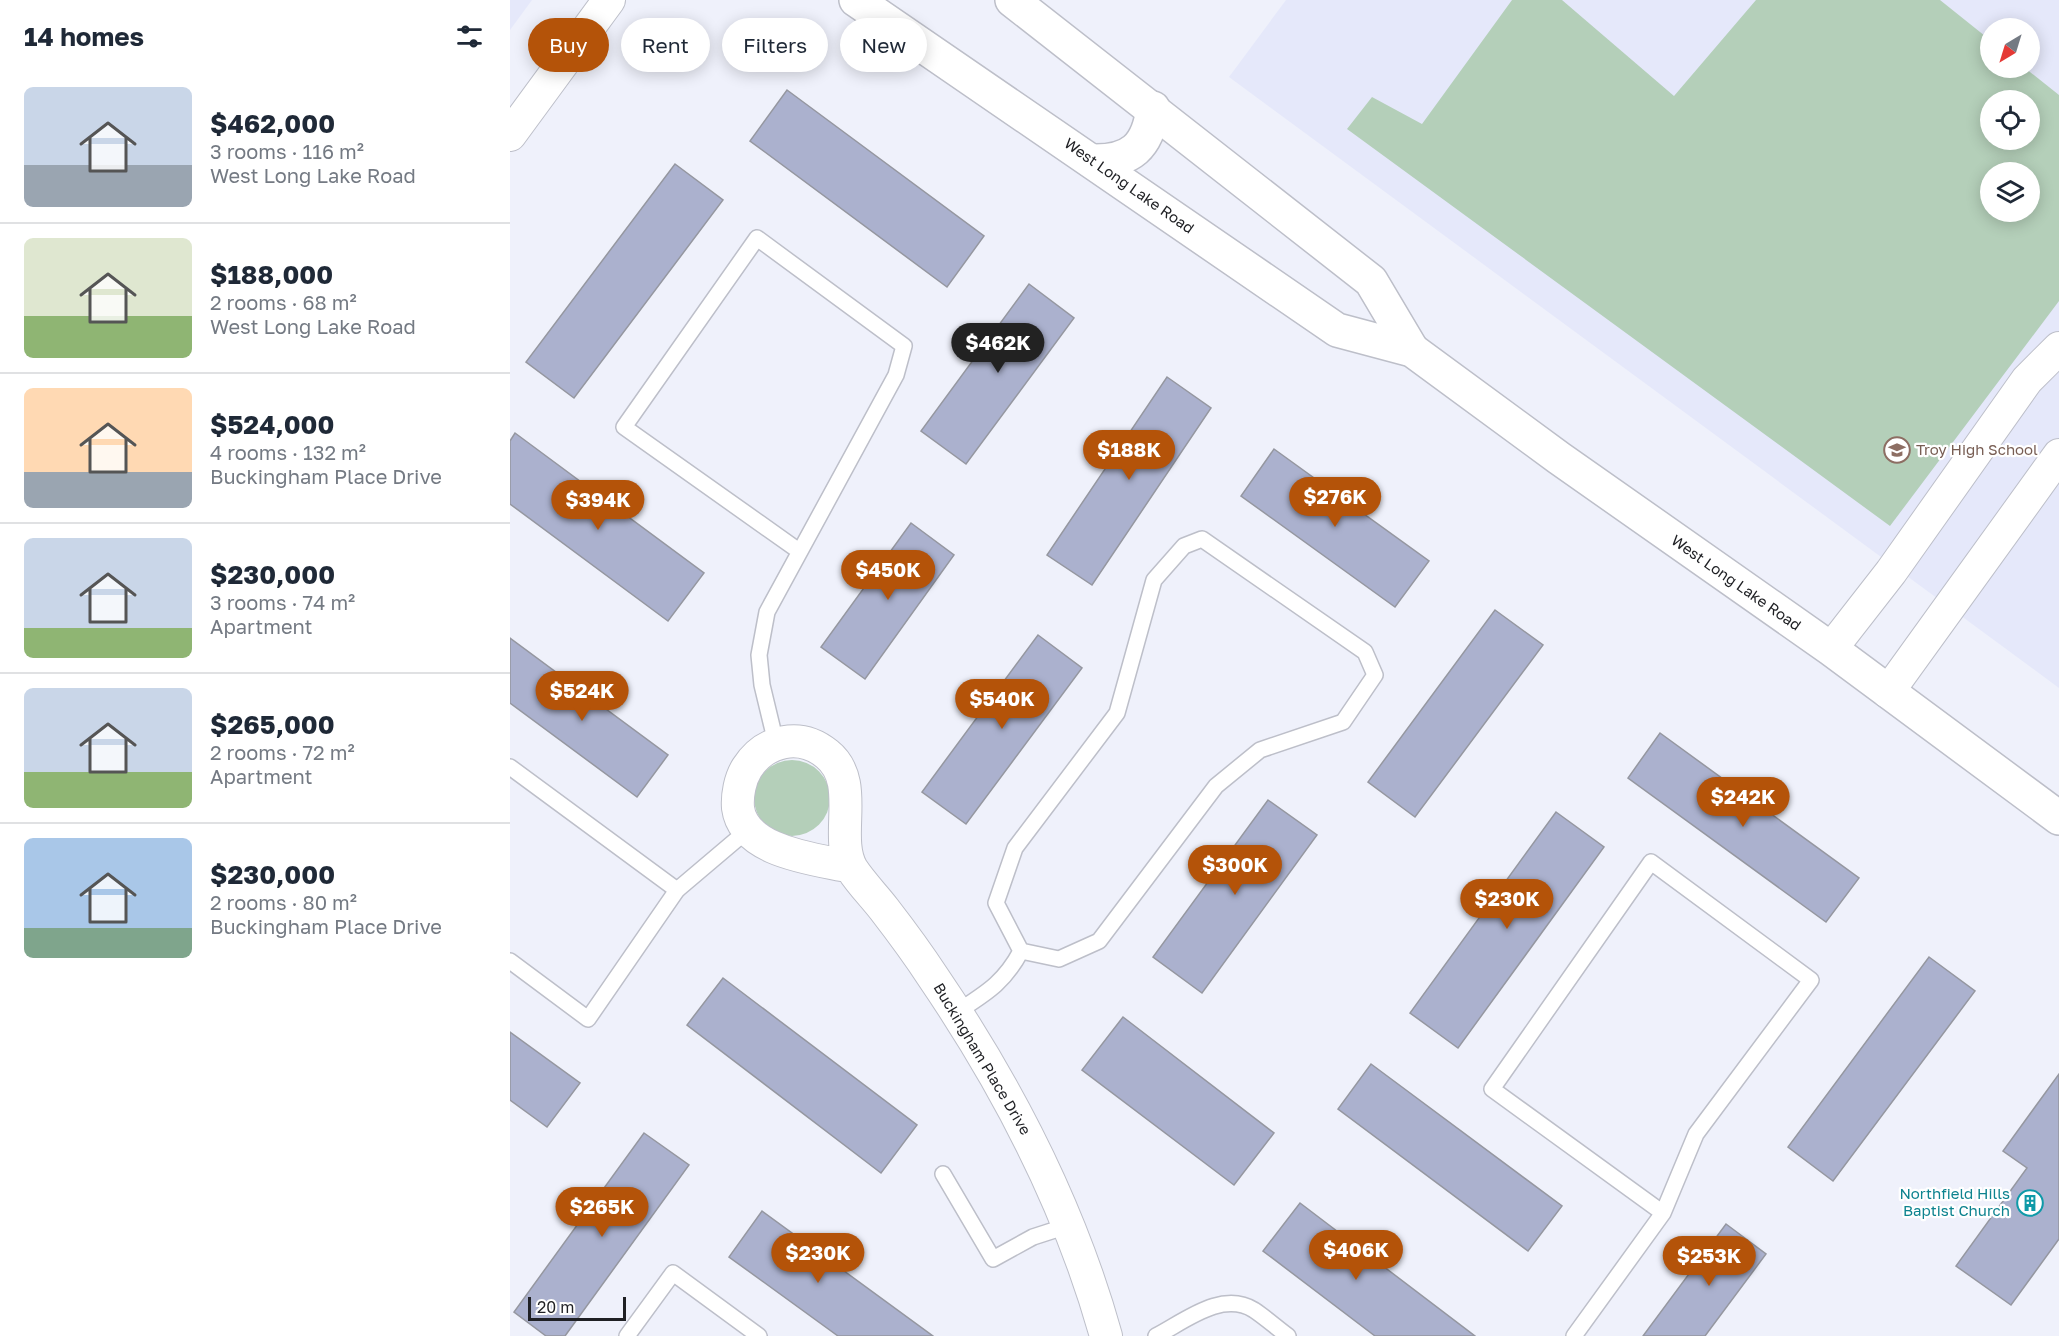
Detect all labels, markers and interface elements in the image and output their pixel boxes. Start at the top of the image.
chip: Buy [528,18,609,72]
chip: Rent [621,18,710,72]
chip: Filters [722,18,828,72]
chip: New [840,18,927,72]
north arrow [1980,18,2040,78]
map controls [1980,18,2040,222]
icon: filters [453,20,486,53]
text: 14 homes [24,21,144,52]
button: locate [1980,90,2040,150]
text: $462,000 [210,108,335,139]
icon: home [72,111,144,183]
street label: West Long Lake Road [1061,134,1198,237]
text: 3 rooms · 116 m² [210,139,364,163]
button: layers [1980,162,2040,222]
text: West Long Lake Road [210,163,416,187]
text: $188,000 [210,259,333,290]
icon: home [72,262,144,334]
text: 2 rooms · 68 m² [210,290,357,314]
text: West Long Lake Road [210,314,416,338]
pin: $462K [956,323,1040,374]
text: $462K [965,330,1031,354]
text: $524,000 [210,409,334,440]
icon: home [72,412,144,484]
pin: $188K [1087,430,1171,481]
school or university icon: Troy High School [1882,435,1912,465]
text: $188K [1097,437,1161,461]
text: 4 rooms · 132 m² [210,440,366,464]
place label: Troy High School [1916,440,2038,458]
text: Buckingham Place Drive [210,464,442,488]
pin: $276K [1293,477,1377,528]
pin: $394K [556,480,640,531]
text: $276K [1303,484,1367,508]
text: $394K [565,487,631,511]
street label: West Long Lake Road [1668,531,1805,634]
pin: $450K [846,550,930,601]
text: $450K [855,557,921,581]
text: $230,000 [210,559,335,590]
icon: home [72,562,144,634]
text: 3 rooms · 74 m² [210,590,355,614]
text: Apartment [210,614,313,638]
pin: $524K [540,671,624,722]
text: $524K [550,678,614,702]
pin: $540K [960,679,1044,730]
text: $540K [969,686,1035,710]
text: $265,000 [210,709,335,740]
icon: home [72,712,144,784]
text: 2 rooms · 72 m² [210,740,355,764]
text: Apartment [210,764,313,788]
pin: $242K [1701,777,1785,828]
text: $242K [1711,784,1775,808]
pin: $300K [1193,845,1277,896]
text: $300K [1202,852,1268,876]
text: $230,000 [210,859,335,890]
icon: home [72,862,144,934]
pin: $230K [1465,879,1549,930]
text: $230K [1474,886,1540,910]
text: 2 rooms · 80 m² [210,890,357,914]
text: Buckingham Place Drive [210,914,442,938]
street label: Buckingham Place Drive [930,979,1035,1138]
place label: Northfield Hills Baptist Church [1899,1184,2010,1219]
pin: $265K [560,1187,644,1238]
building icon: Northfield Hills Baptist Church [2015,1188,2045,1218]
text: $265K [570,1194,635,1218]
pin: $406K [1314,1230,1398,1281]
pin: $230K [776,1233,860,1284]
pin: $253K [1667,1236,1751,1287]
text: $406K [1323,1237,1389,1261]
text: $230K [785,1240,851,1264]
text: $253K [1677,1243,1741,1267]
scale bar [528,1294,626,1322]
text: 20 m [537,1297,574,1317]

